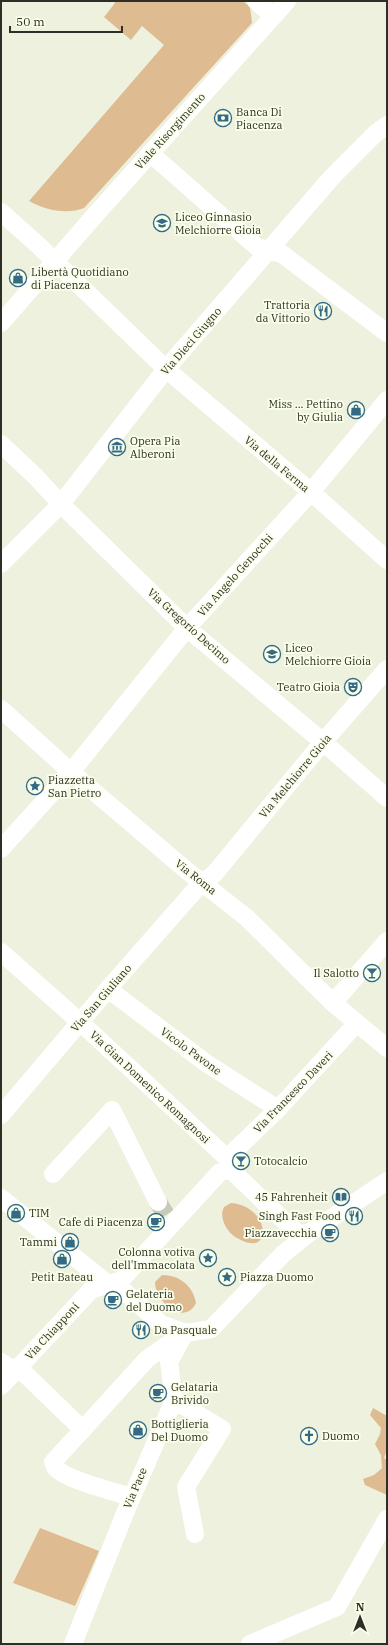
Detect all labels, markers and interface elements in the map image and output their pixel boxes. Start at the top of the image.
scale bar [10,8,122,34]
text: 50 m [16,14,45,29]
street label: Viale Risorgimento [132,90,208,172]
place label: Banca Di Piacenza [236,105,282,132]
bank icon: Banca Di Piacenza [213,108,233,128]
place label: Liceo Ginnasio Melchiorre Gioia [175,210,261,237]
school or university icon: Liceo Ginnasio Melchiorre Gioia [152,213,172,233]
place label: Libertà Quotidiano di Piacenza [31,265,129,292]
shop icon: Libertà Quotidiano di Piacenza [8,268,28,288]
place label: Trattoria da Vittorio [256,298,310,325]
restaurant icon: Trattoria da Vittorio [313,301,333,321]
street label: Via Dieci Giugno [158,304,224,378]
place label: Miss ... Pettino by Giulia [268,397,343,424]
shop icon: Miss ... Pettino by Giulia [346,400,366,420]
street label: Via della Ferma [242,433,312,495]
place label: Opera Pia Alberoni [130,434,180,461]
museum icon: Opera Pia Alberoni [107,437,127,457]
street label: Via Angelo Genocchi [194,530,276,619]
street label: Via Gregorio Decimo [145,585,233,667]
place label: Liceo Melchiorre Gioia [285,641,371,668]
school or university icon: Liceo Melchiorre Gioia [262,644,282,664]
theatre icon: Teatro Gioia [343,677,363,697]
place label: Teatro Gioia [277,680,340,694]
street label: Via Melchiorre Gioia [256,731,334,821]
place label: Piazzetta San Pietro [48,773,101,800]
place icon: Piazzetta San Pietro [25,776,45,796]
street label: Via Roma [172,856,220,898]
street label: Via San Giuliano [68,961,134,1035]
bar icon: Il Salotto [362,963,382,983]
place label: Il Salotto [314,966,359,980]
street label: Vicolo Pavone [158,1024,224,1078]
street label: Via Gian Domenico Romagnosi [87,1028,213,1147]
street label: Via Francesco Daveri [250,1048,336,1136]
bar icon: Totocalcio [231,1151,251,1171]
place label: Totocalcio [254,1154,307,1168]
library icon: 45 Fahrenheit [331,1187,351,1207]
place label: 45 Fahrenheit [255,1190,328,1204]
shop icon: TIM [6,1203,26,1223]
place label: TIM [29,1206,50,1220]
restaurant icon: Singh Fast Food [344,1206,364,1226]
place label: Singh Fast Food [259,1209,341,1223]
cafe icon: Cafe di Piacenza [146,1212,166,1232]
place label: Cafe di Piacenza [59,1215,143,1229]
cafe icon: Piazzavecchia [320,1223,340,1243]
place label: Piazzavecchia [244,1226,317,1240]
shop icon: Tammi [60,1232,80,1252]
place label: Tammi [20,1235,58,1249]
place label: Colonna votiva dell'Immacolata [112,1245,195,1272]
place icon: Colonna votiva dell'Immacolata [198,1248,218,1268]
shop icon: Petit Bateau [52,1249,72,1269]
place icon: Piazza Duomo [217,1267,237,1287]
place label: Petit Bateau [31,1270,93,1284]
place label: Piazza Duomo [240,1270,314,1284]
place label: Gelateria del Duomo [126,1287,182,1314]
cafe icon: Gelateria del Duomo [103,1290,123,1310]
street label: Via Chiapponi [22,1299,82,1362]
restaurant icon: Da Pasquale [131,1320,151,1340]
place label: Da Pasquale [154,1323,217,1337]
place label: Gelataria Brivido [171,1380,218,1407]
cafe icon: Gelataria Brivido [148,1383,168,1403]
place label: Bottiglieria Del Duomo [151,1417,209,1444]
shop icon: Bottiglieria Del Duomo [128,1420,148,1440]
church icon: Duomo [299,1426,319,1446]
place label: Duomo [322,1429,359,1443]
street label: Via Pace [120,1465,150,1511]
north arrow [340,1597,380,1637]
text: N [356,1600,365,1614]

